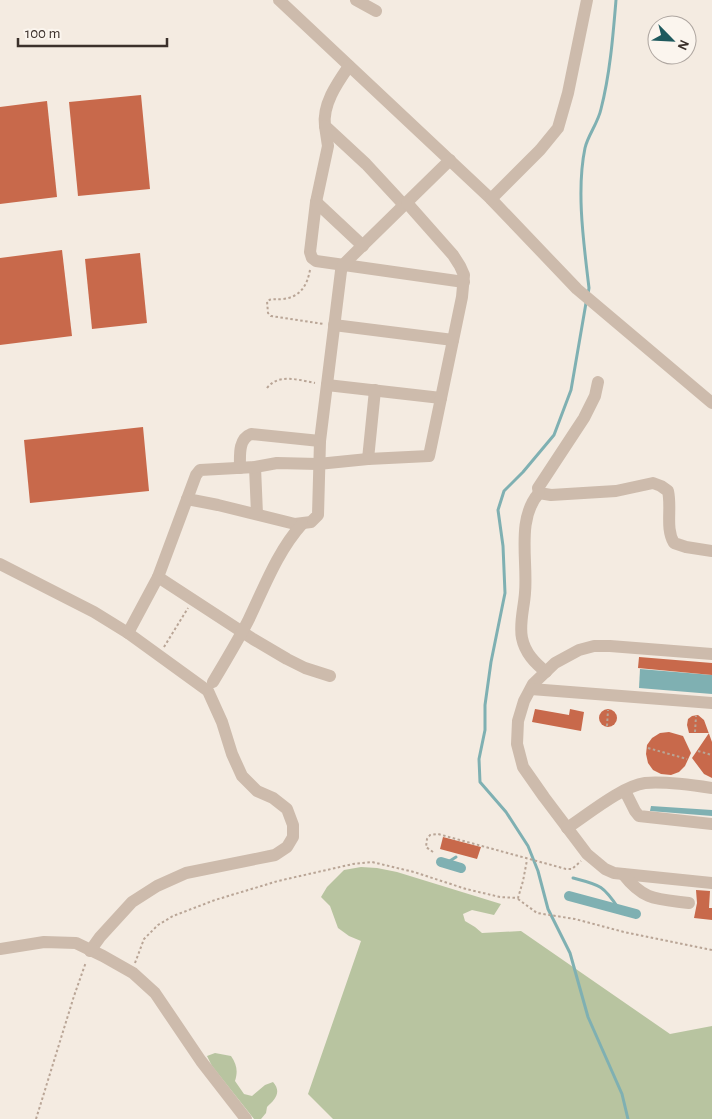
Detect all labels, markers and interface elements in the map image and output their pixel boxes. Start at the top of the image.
scale bar [18,15,166,47]
north arrow [647,15,697,65]
text: 100 m [25,26,60,41]
text: N [675,38,691,52]

